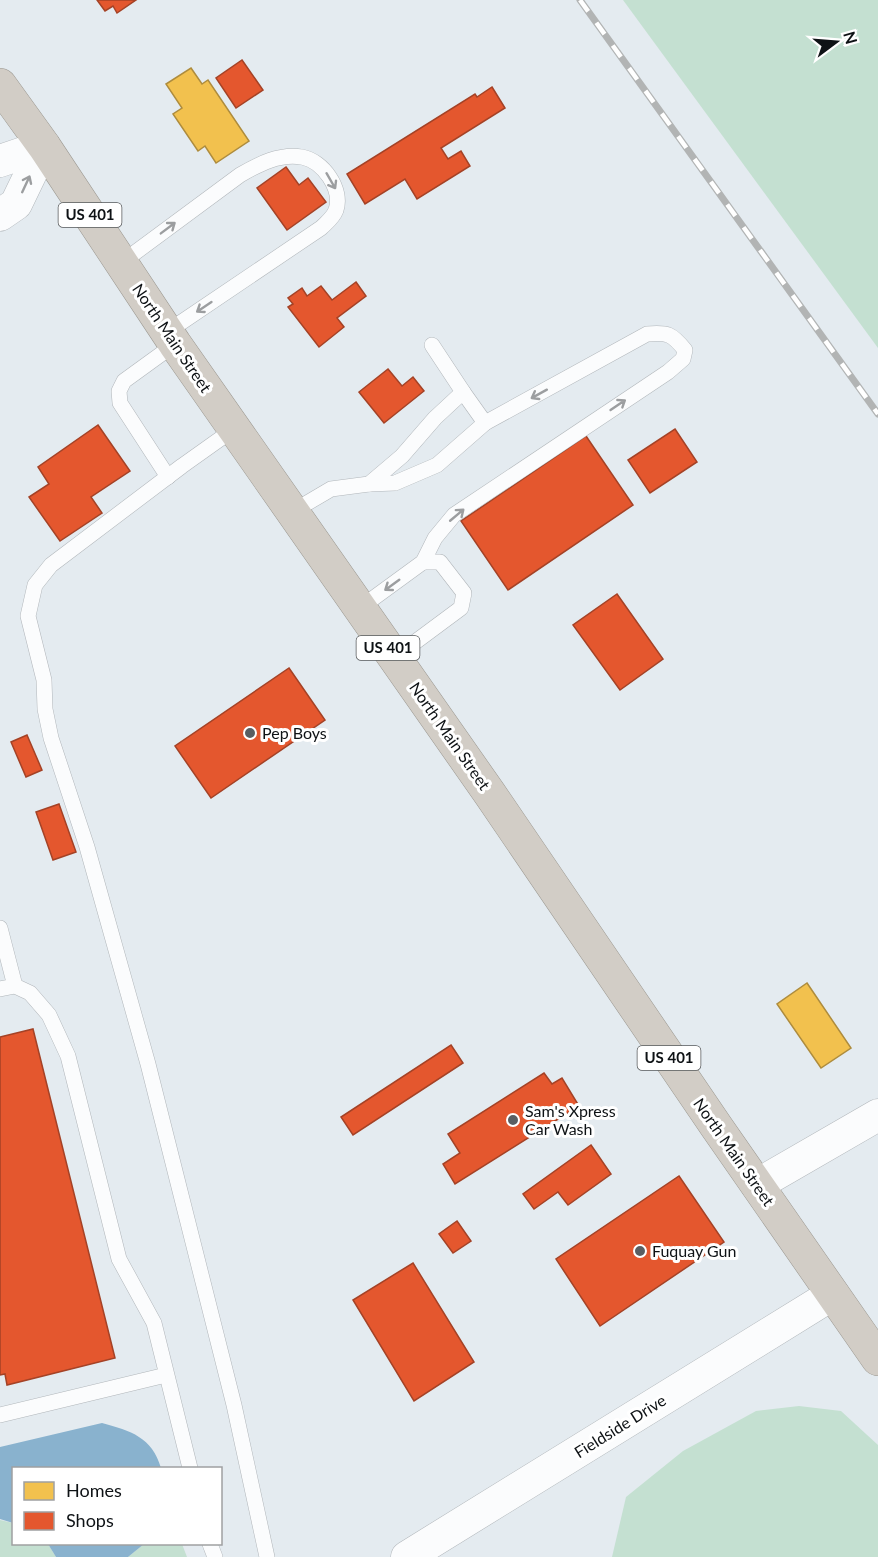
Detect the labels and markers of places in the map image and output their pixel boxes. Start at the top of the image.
place label: Pep Boys [262,723,327,742]
marker: Pep Boys [243,726,257,740]
place label: Sam's Xpress Car Wash [525,1101,616,1138]
marker: Sam's Xpress Car Wash [506,1113,520,1127]
place label: Fuquay Gun [652,1241,736,1260]
marker: Fuquay Gun [633,1244,647,1258]

